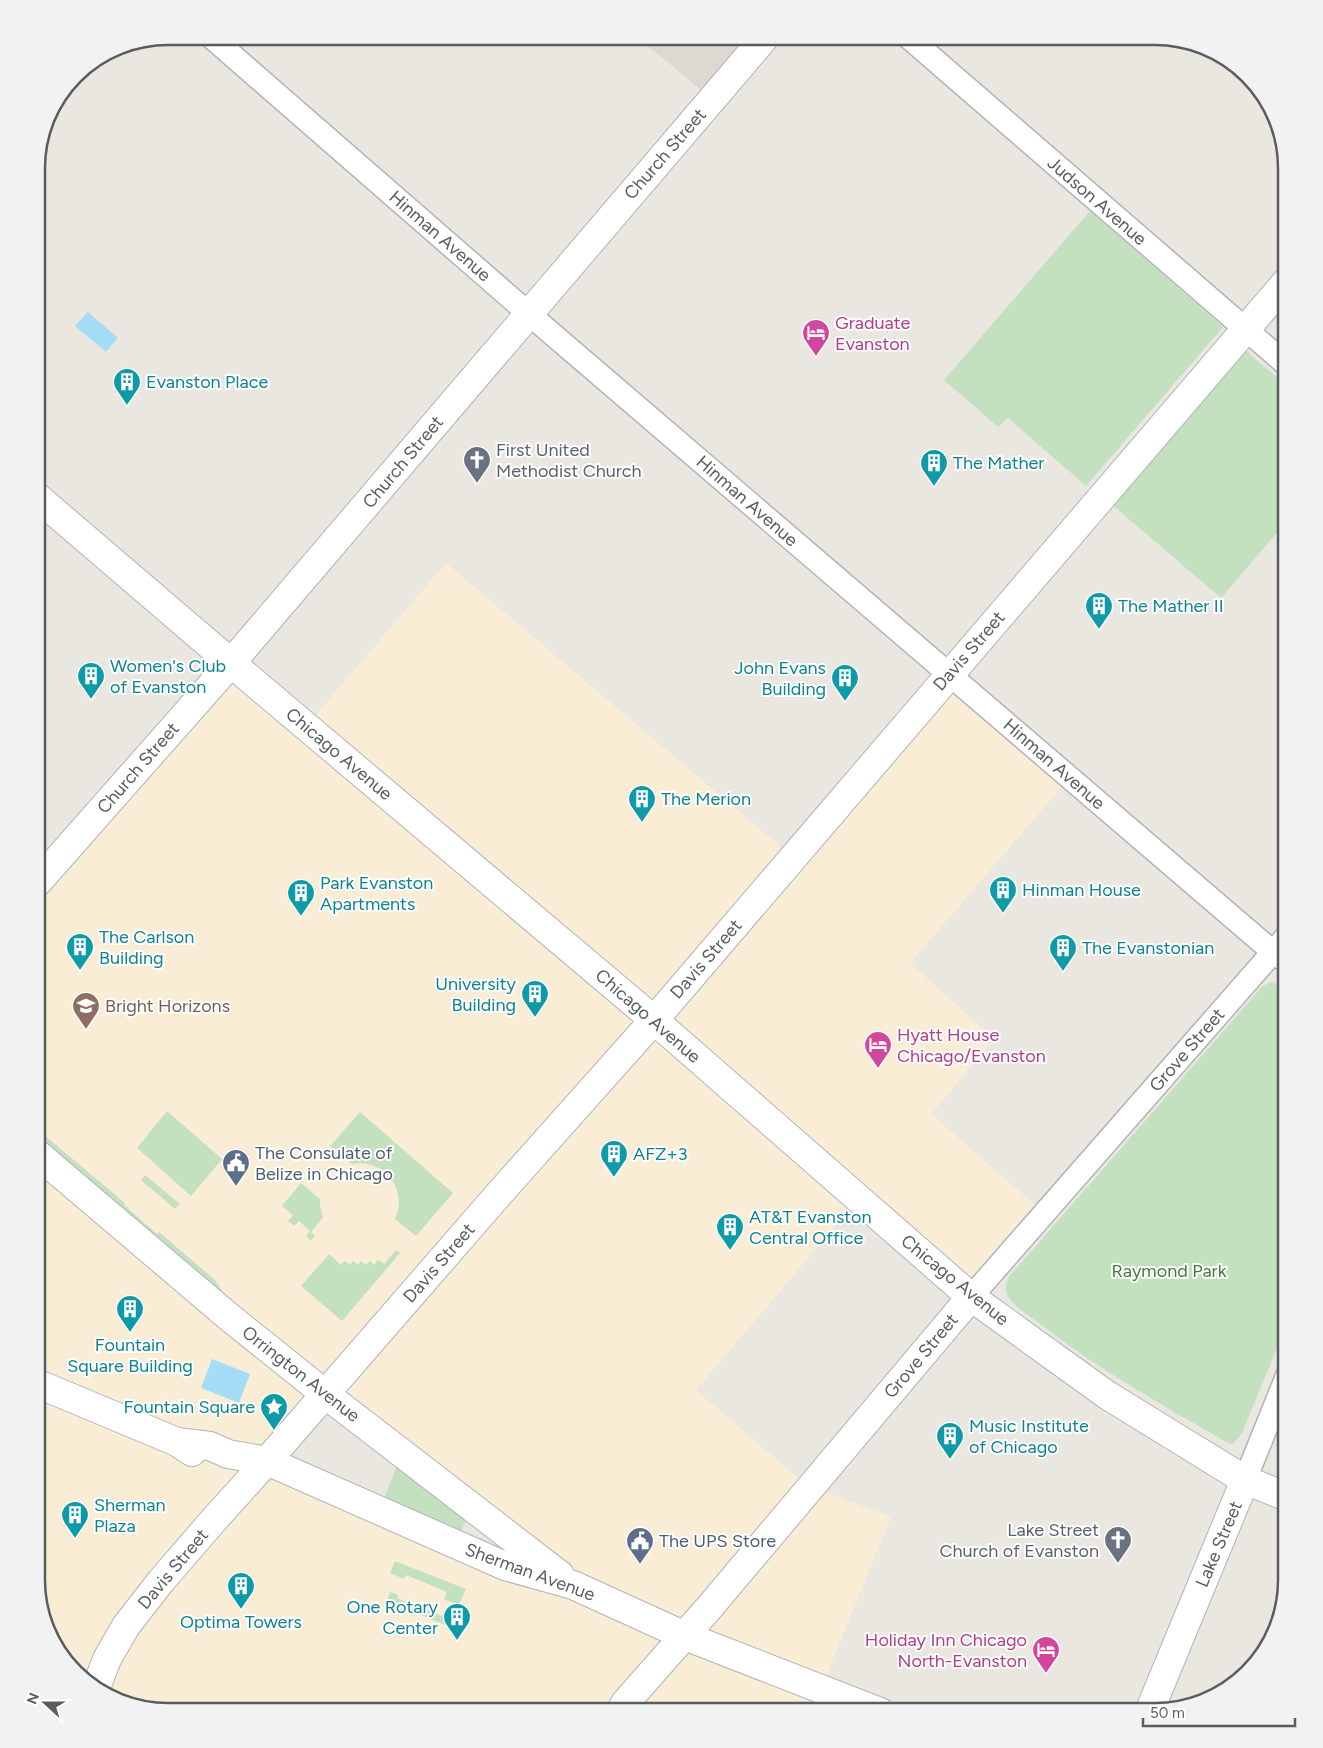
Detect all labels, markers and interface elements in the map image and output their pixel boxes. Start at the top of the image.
street label: Church Street [619,104,711,204]
street label: Judson Avenue [1043,152,1151,250]
street label: Hinman Avenue [385,186,495,286]
place label: Graduate Evanston [835,312,910,355]
hotel icon: Graduate Evanston [801,318,831,357]
building icon: Evanston Place [112,367,142,406]
place label: Evanston Place [146,371,268,393]
street label: Church Street [358,411,448,513]
place label: First United Methodist Church [496,439,642,482]
church icon: First United Methodist Church [462,445,492,484]
building icon: The Mather [919,448,949,487]
street label: Hinman Avenue [692,451,802,551]
place label: The Mather [953,452,1044,474]
building icon: The Mather II [1084,591,1114,630]
place label: The Mather II [1118,595,1224,617]
street label: Davis Street [928,607,1010,695]
place label: Women's Club of Evanston [110,655,226,698]
place label: John Evans Building [734,657,826,700]
building icon: Women's Club of Evanston [76,661,106,700]
building icon: John Evans Building [830,663,860,702]
street label: Chicago Avenue [281,703,397,805]
street label: Hinman Avenue [999,714,1109,814]
street label: Church Street [92,718,184,818]
building icon: The Merion [627,784,657,823]
place label: The Merion [661,788,751,810]
place label: Park Evanston Apartments [320,872,433,915]
building icon: Hinman House [988,875,1018,914]
building icon: Park Evanston Apartments [286,878,316,917]
place label: Hinman House [1022,879,1141,901]
street label: Davis Street [665,915,747,1003]
place label: The Carlson Building [99,926,194,969]
building icon: The Carlson Building [65,932,95,971]
building icon: The Evanstonian [1048,933,1078,972]
place label: The Evanstonian [1082,937,1214,959]
street label: Chicago Avenue [591,964,705,1068]
place label: University Building [435,973,517,1016]
building icon: University Building [520,979,550,1018]
school or university icon: Bright Horizons [71,991,101,1030]
place label: Bright Horizons [105,995,230,1017]
street label: Grove Street [1145,1003,1229,1096]
place label: Hyatt House Chicago/Evanston [897,1024,1046,1067]
hotel icon: Hyatt House Chicago/Evanston [863,1030,893,1069]
building icon: AFZ+3 [599,1139,629,1178]
place label: The Consulate of Belize in Chicago [255,1142,393,1185]
place label: AFZ+3 [633,1143,688,1165]
public building icon: The Consulate of Belize in Chicago [221,1148,251,1187]
place label: AT&T Evanston Central Office [749,1206,872,1249]
building icon: AT&T Evanston Central Office [715,1212,745,1251]
street label: Davis Street [398,1219,480,1307]
street label: Chicago Avenue [897,1230,1014,1330]
park label: Raymond Park [1112,1260,1227,1282]
building icon: Fountain Square Building [115,1294,145,1333]
street label: Grove Street [879,1309,963,1403]
street label: Orrington Avenue [238,1321,364,1427]
place label: Fountain Square Building [67,1334,193,1377]
place icon: Fountain Square [259,1392,289,1431]
place label: Fountain Square [124,1396,255,1418]
place label: Music Institute of Chicago [969,1415,1089,1458]
building icon: Music Institute of Chicago [935,1421,965,1460]
place label: Sherman Plaza [94,1494,166,1537]
street label: Lake Street [1191,1497,1247,1591]
building icon: Sherman Plaza [60,1500,90,1539]
place label: Lake Street Church of Evanston [939,1519,1099,1562]
street label: Davis Street [133,1524,213,1614]
church icon: Lake Street Church of Evanston [1103,1525,1133,1564]
public building icon: The UPS Store [625,1526,655,1565]
place label: The UPS Store [659,1530,776,1552]
street label: Sherman Avenue [462,1538,598,1606]
building icon: Optima Towers [226,1571,256,1610]
place label: One Rotary Center [347,1596,439,1639]
building icon: One Rotary Center [442,1602,472,1641]
place label: Optima Towers [180,1611,302,1633]
place label: Holiday Inn Chicago North-Evanston [865,1629,1027,1672]
hotel icon: Holiday Inn Chicago North-Evanston [1031,1635,1061,1674]
north arrow [20,1678,70,1728]
text: N [23,1690,43,1707]
scale bar [1143,1696,1296,1728]
text: 50 m [1150,1704,1185,1722]

